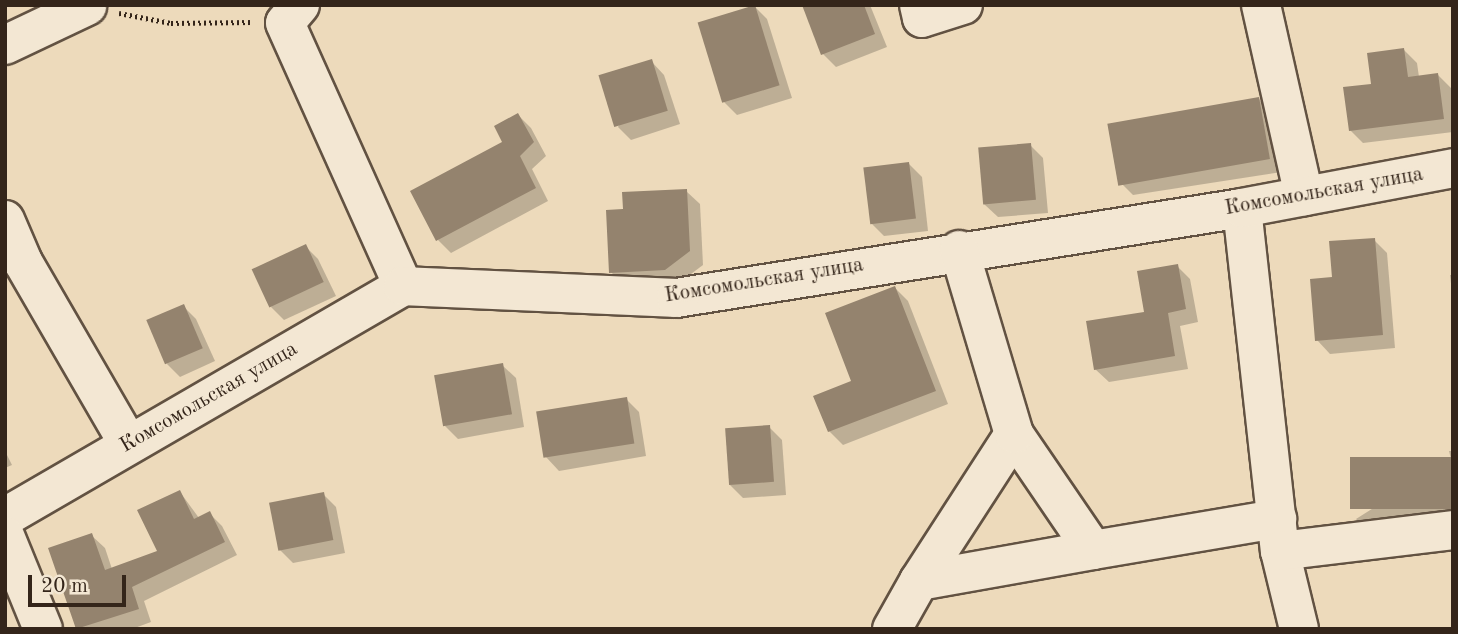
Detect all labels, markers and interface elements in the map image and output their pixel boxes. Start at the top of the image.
street label: Комсомольская улица [1223,162,1425,222]
street label: Комсомольская улица [663,253,865,309]
street label: Комсомольская улица [116,337,302,459]
scale bar [32,560,130,604]
text: 20 m [41,576,88,597]

